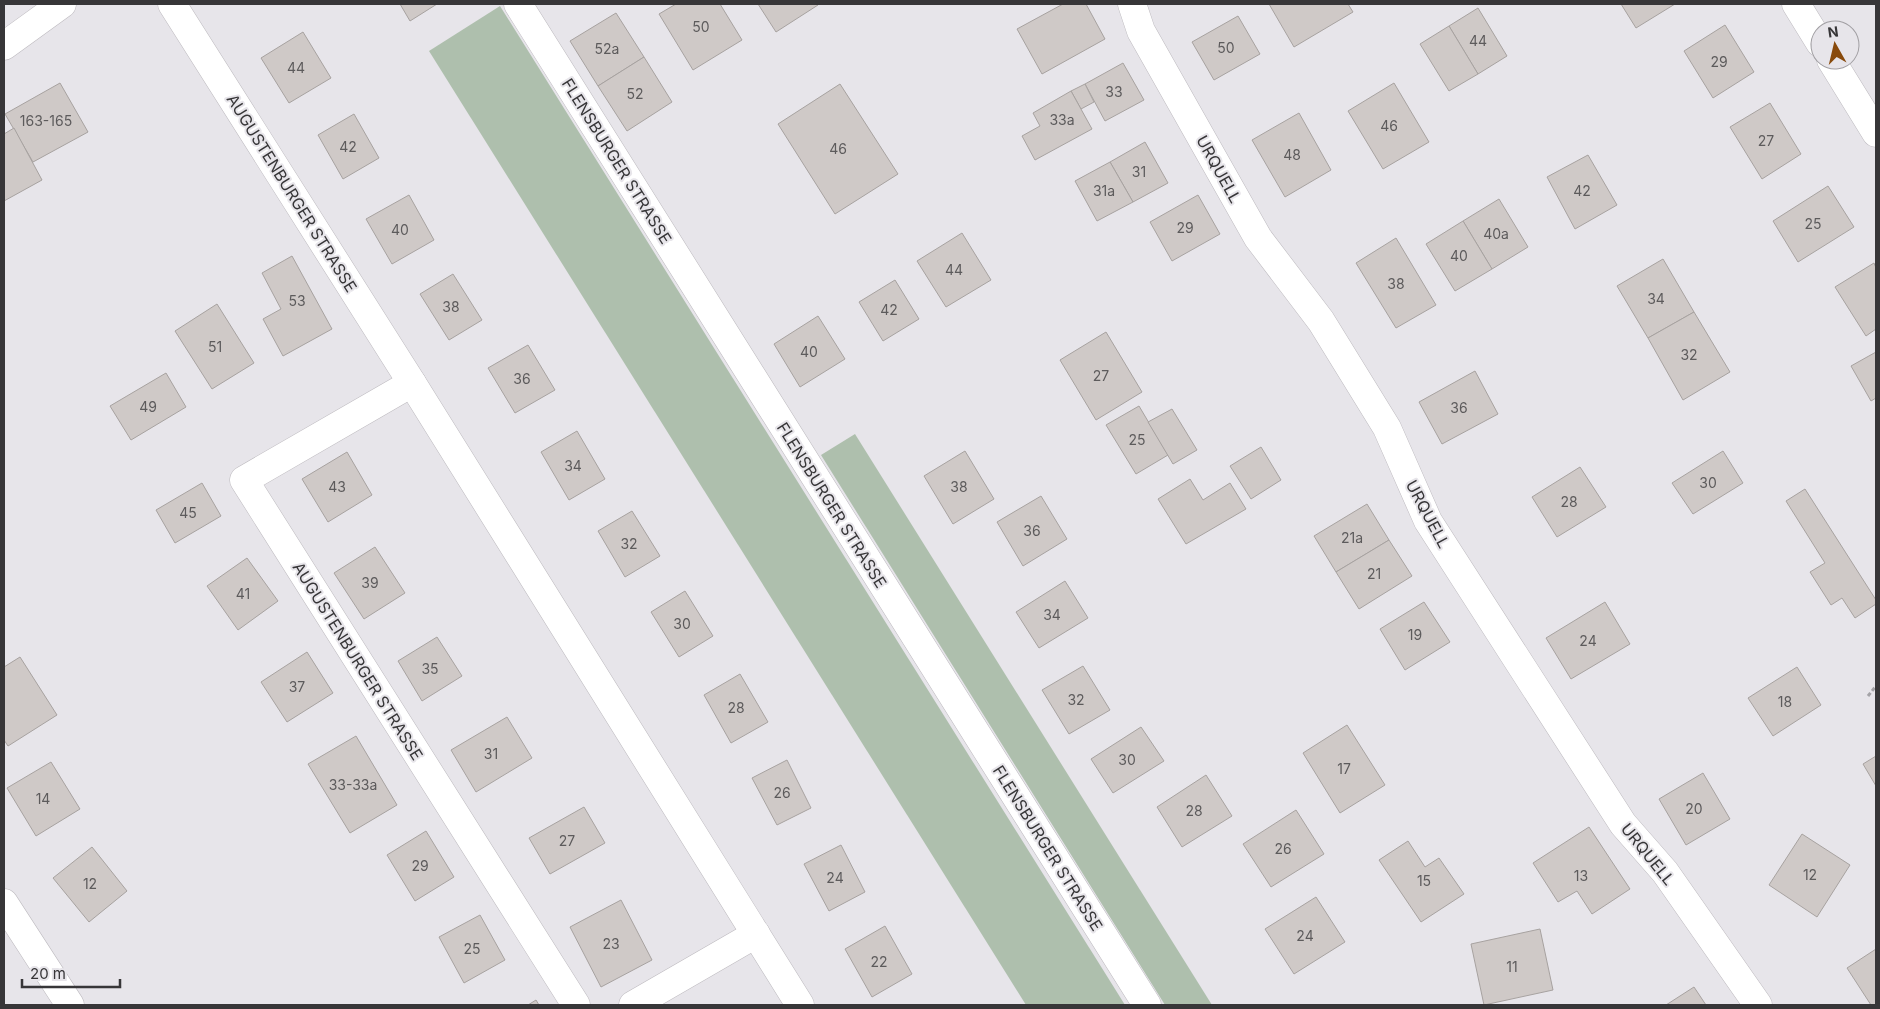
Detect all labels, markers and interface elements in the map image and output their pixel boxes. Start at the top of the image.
house number: 50 [692,18,710,35]
north arrow [1810,20,1860,70]
text: N [1827,22,1840,41]
house number: 44 [1469,32,1487,49]
house number: 50 [1217,39,1235,56]
house number: 52a [595,40,619,57]
house number: 29 [1710,53,1728,70]
house number: 44 [287,59,305,76]
street label: FLENSBURGER STRASSE [558,74,676,248]
house number: 33 [1105,83,1123,100]
house number: 52 [626,85,644,102]
street label: AUGUSTENBURGER STRASSE [223,90,361,296]
house number: 33a [1049,111,1075,128]
house number: 163-165 [20,112,72,129]
house number: 46 [1380,117,1398,134]
street label: URQUELL [1192,132,1246,206]
house number: 27 [1758,132,1774,149]
house number: 42 [339,138,357,155]
house number: 46 [829,140,847,157]
house number: 48 [1283,146,1301,163]
house number: 31 [1132,163,1146,180]
house number: 31a [1093,182,1115,199]
house number: 42 [1573,182,1591,199]
house number: 25 [1804,215,1822,232]
house number: 29 [1176,219,1194,236]
house number: 40 [391,221,409,238]
house number: 40a [1483,225,1509,242]
house number: 40 [1450,247,1468,264]
house number: 44 [945,261,963,278]
house number: 38 [1387,275,1405,292]
house number: 34 [1647,290,1665,307]
house number: 53 [288,292,306,309]
house number: 38 [442,298,460,315]
house number: 42 [880,301,898,318]
house number: 51 [208,338,222,355]
house number: 40 [800,343,818,360]
house number: 32 [1680,346,1698,363]
house number: 27 [1093,367,1109,384]
house number: 36 [513,370,531,387]
house number: 49 [139,398,157,415]
house number: 36 [1450,399,1468,416]
street label: FLENSBURGER STRASSE [773,418,891,592]
house number: 25 [1128,431,1146,448]
house number: 34 [564,457,582,474]
house number: 30 [1699,474,1717,491]
street label: URQUELL [1402,477,1454,551]
house number: 43 [328,478,346,495]
house number: 38 [950,478,968,495]
house number: 28 [1560,493,1578,510]
house number: 45 [179,504,197,521]
house number: 36 [1023,522,1041,539]
house number: 21a [1341,529,1363,546]
house number: 32 [620,535,638,552]
street label: AUGUSTENBURGER STRASSE [289,558,427,764]
house number: 21 [1367,565,1381,582]
house number: 39 [361,574,379,591]
house number: 41 [236,585,250,602]
house number: 34 [1043,606,1061,623]
house number: 30 [673,615,691,632]
house number: 19 [1408,626,1422,643]
house number: 24 [1579,632,1597,649]
house number: 35 [421,660,439,677]
house number: 37 [289,678,305,695]
house number: 32 [1067,691,1085,708]
house number: 18 [1778,693,1792,710]
house number: 28 [727,699,745,716]
house number: 31 [484,745,498,762]
house number: 30 [1118,751,1136,768]
house number: 17 [1337,760,1351,777]
street label: FLENSBURGER STRASSE [989,761,1107,935]
house number: 33-33a [329,776,377,793]
house number: 26 [773,784,791,801]
house number: 14 [36,790,50,807]
house number: 20 [1685,800,1703,817]
house number: 28 [1185,802,1203,819]
street label: URQUELL [1617,819,1679,889]
house number: 27 [559,832,575,849]
house number: 26 [1274,840,1292,857]
house number: 29 [411,857,429,874]
house number: 12 [1803,866,1817,883]
house number: 13 [1574,867,1588,884]
house number: 24 [826,869,844,886]
house number: 15 [1417,872,1431,889]
house number: 12 [83,875,97,892]
house number: 24 [1296,927,1314,944]
house number: 23 [602,935,620,952]
house number: 25 [463,940,481,957]
house number: 22 [870,953,888,970]
scale bar [22,956,120,988]
house number: 11 [1506,958,1518,975]
text: 20 m [30,964,66,983]

